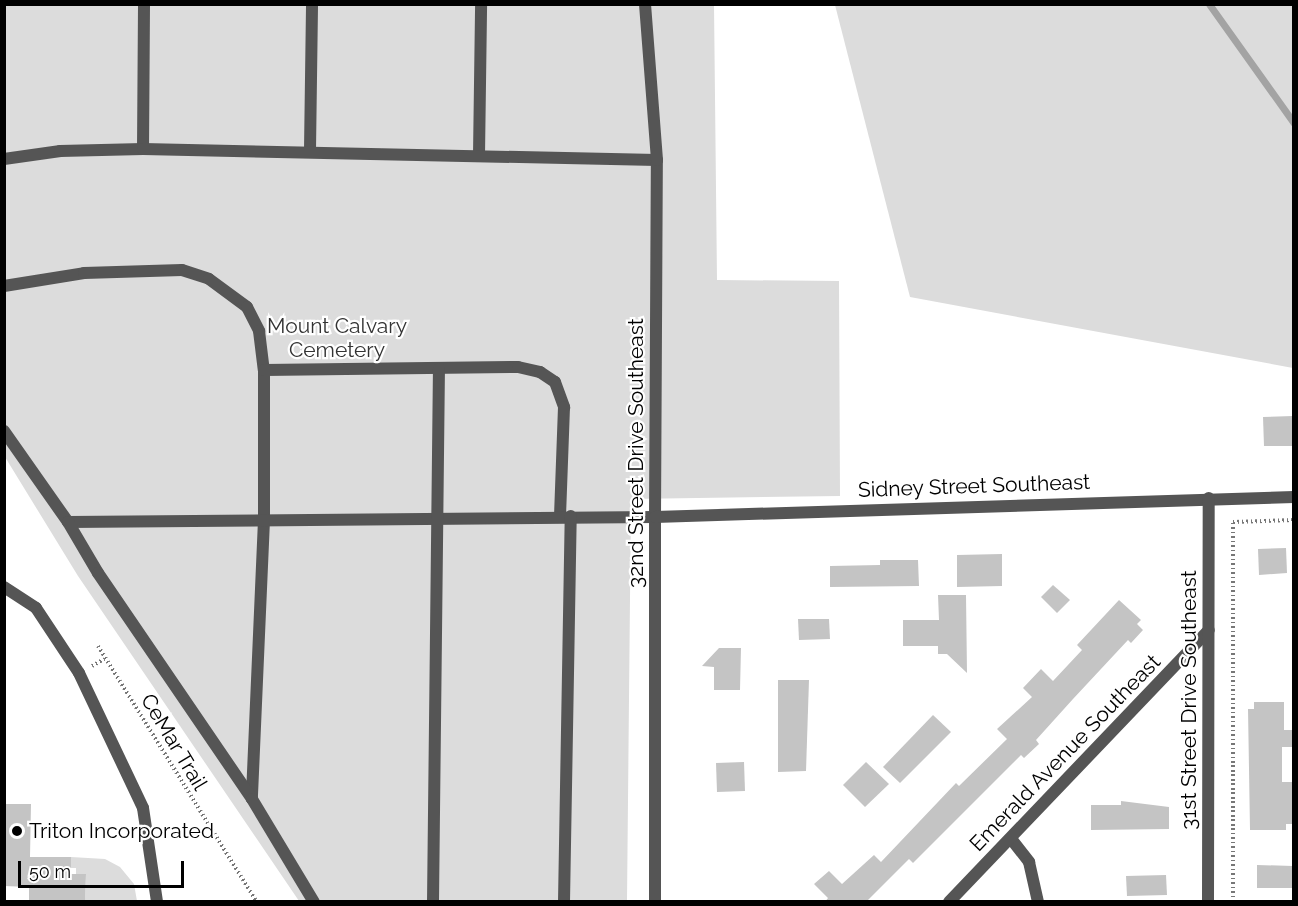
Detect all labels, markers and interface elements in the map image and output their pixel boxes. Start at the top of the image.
park label: Mount Calvary Cemetery [267,313,407,363]
street label: 32nd Street Drive Southeast [623,318,649,588]
street label: Sidney Street Southeast [857,469,1091,503]
street label: 31st Street Drive Southeast [1176,570,1202,830]
street label: Emerald Avenue Southeast [964,649,1166,857]
street label: CeMar Trail [135,689,213,795]
place label: Triton Incorporated [29,818,214,844]
marker: Triton Incorporated [10,824,24,838]
scale bar [21,849,188,887]
text: 50 m [29,861,71,882]

